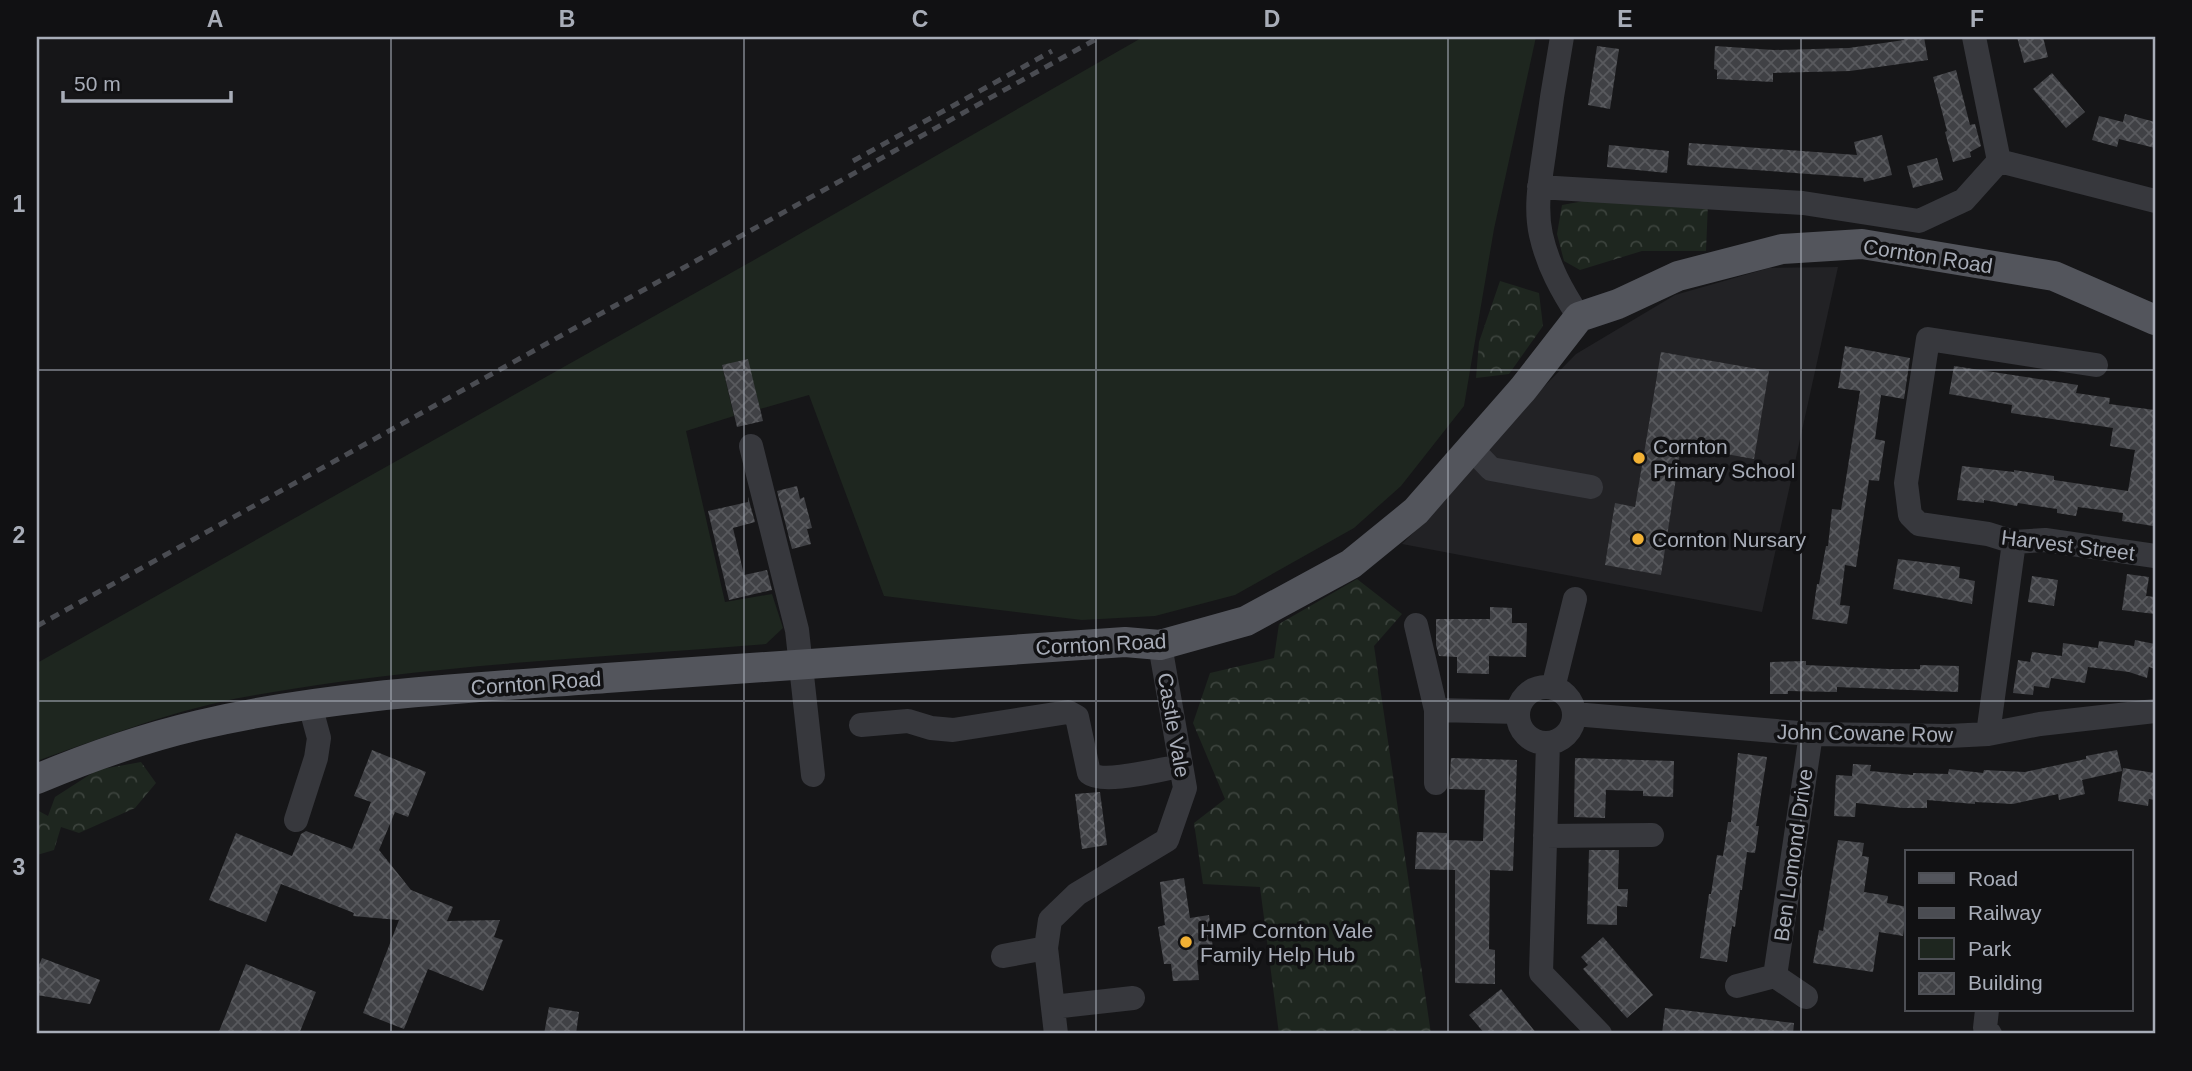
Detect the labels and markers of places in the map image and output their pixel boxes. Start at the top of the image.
place label: Cornton Primary School [1653,435,1795,482]
marker: Cornton Primary School [1631,450,1647,466]
place label: Cornton Nursary [1652,528,1807,551]
marker: Cornton Nursary [1630,531,1646,547]
place label: HMP Cornton Vale Family Help Hub [1200,919,1373,966]
marker: HMP Cornton Vale Family Help Hub [1178,934,1194,950]

